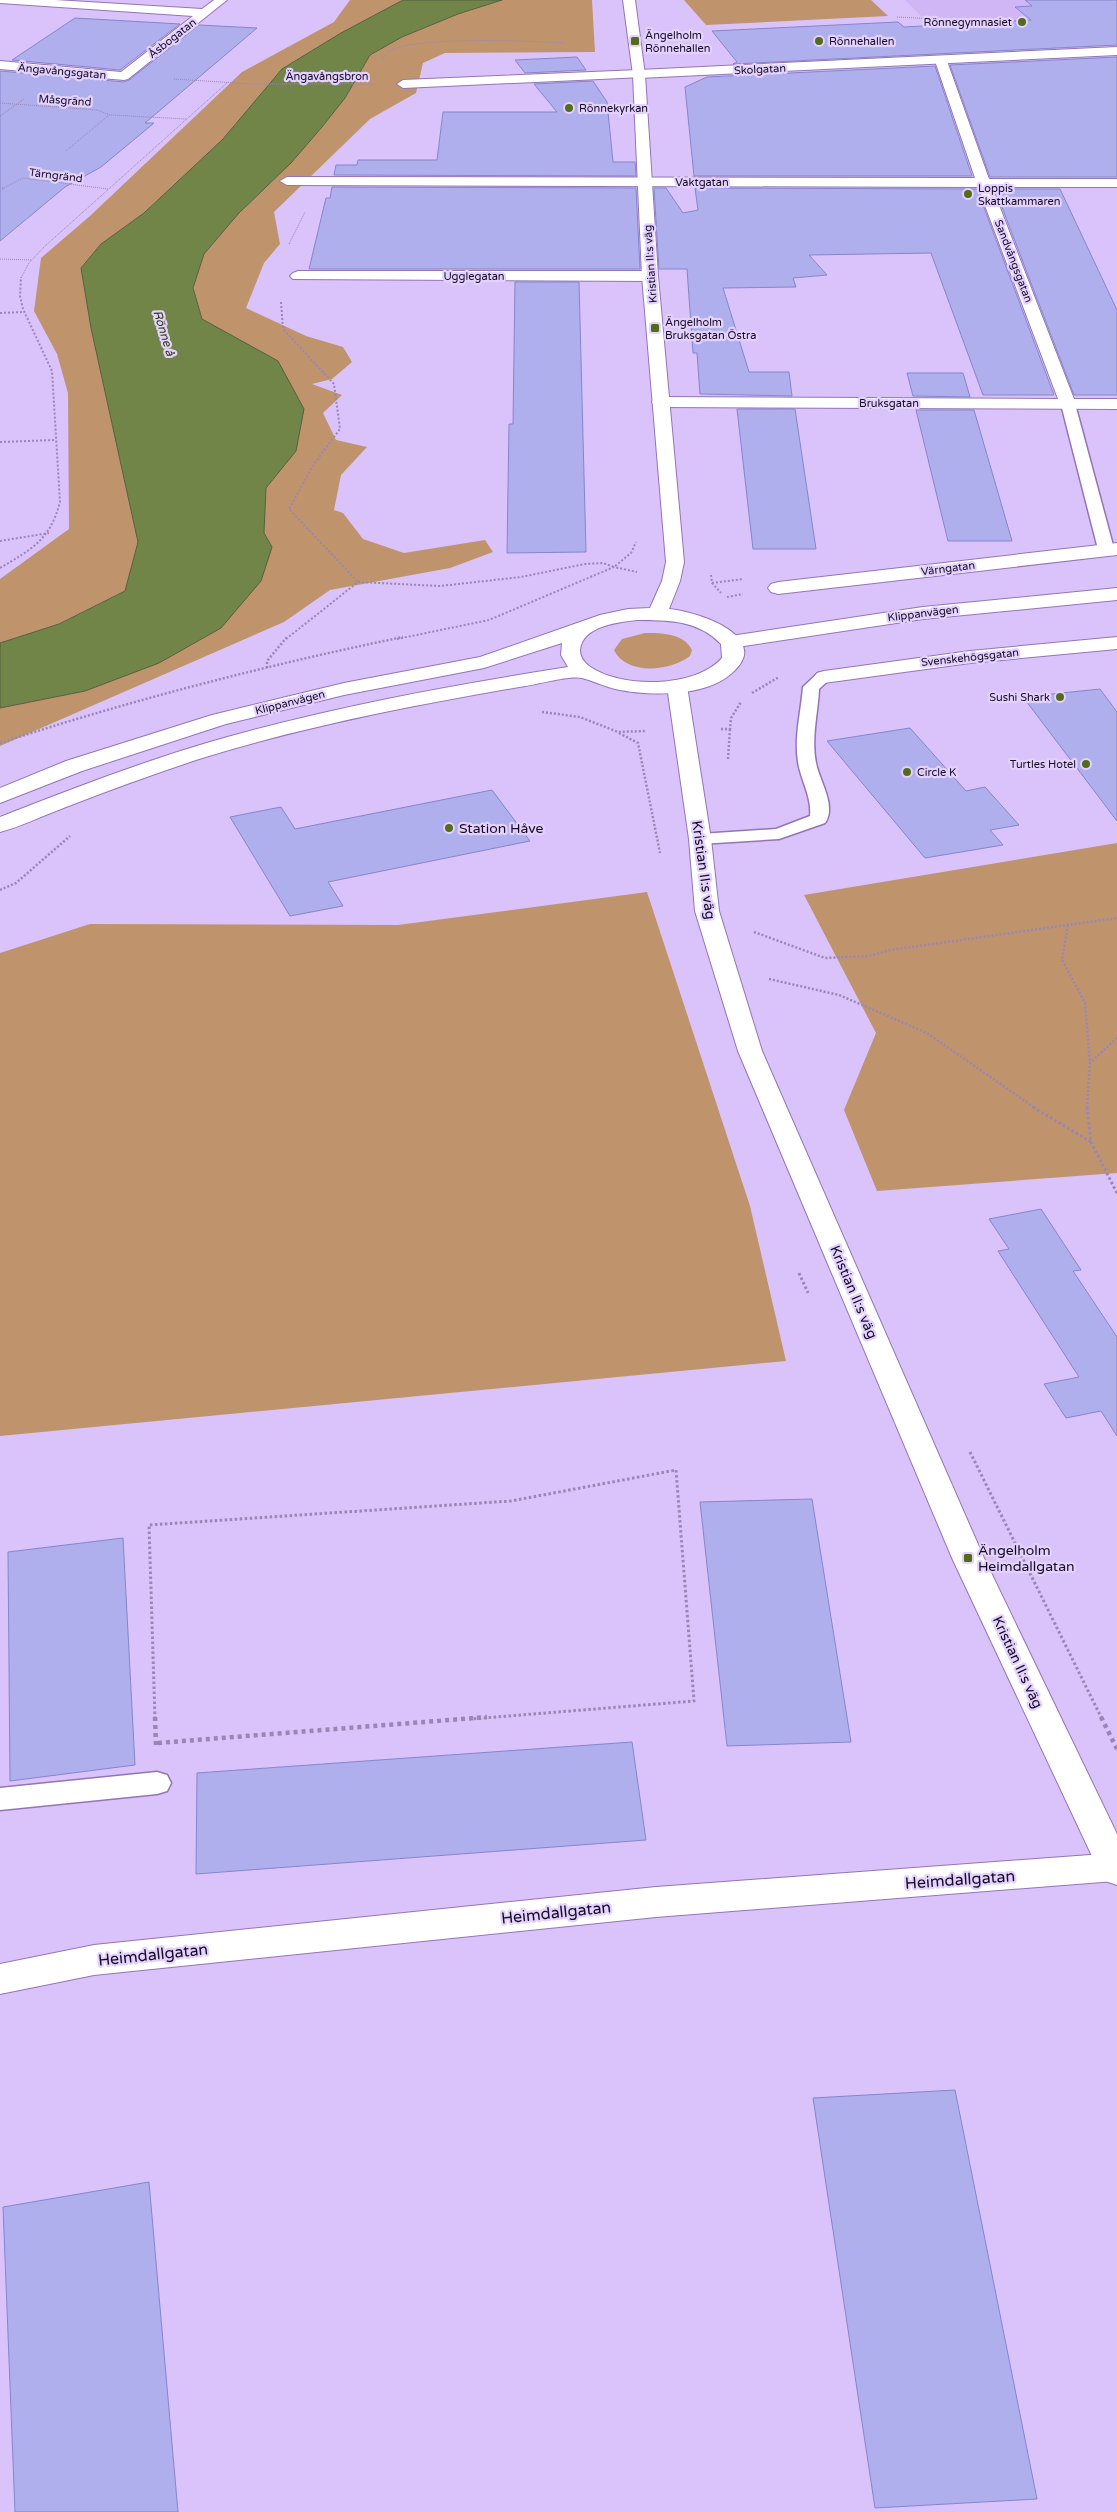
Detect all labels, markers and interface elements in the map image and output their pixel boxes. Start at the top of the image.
street label: Åsbogatan [145,15,199,61]
place label: Rönnegymnasiet [924,16,1012,29]
marker: Rönnegymnasiet [1016,16,1028,28]
place label: Ängelholm Rönnehallen [645,29,710,55]
marker: Ängelholm Rönnehallen [629,35,641,47]
marker: Rönnehallen [813,35,825,47]
place label: Rönnehallen [829,35,894,48]
street label: Ängavångsgatan [17,61,107,82]
street label: Skolgatan [734,62,786,77]
street label: Ängavångsbron [285,70,369,83]
street label: Måsgränd [38,92,92,109]
marker: Rönnekyrkan [563,102,575,114]
place label: Rönnekyrkan [579,102,648,115]
street label: Tärngränd [28,166,84,185]
street label: Vaktgatan [675,176,729,189]
place label: Loppis Skattkammaren [978,182,1060,208]
marker: Loppis Skattkammaren [962,188,974,200]
street label: Sandvångsgatan [992,218,1035,304]
street label: Kristian II:s väg [641,224,660,304]
street label: Ugglegatan [443,270,505,283]
water label: Rönne å [150,308,178,358]
place label: Ängelholm Bruksgatan Östra [665,316,756,342]
marker: Ängelholm Bruksgatan Östra [649,322,661,334]
street label: Bruksgatan [859,397,919,410]
street label: Värngatan [920,559,976,578]
street label: Klippanvägen [887,603,959,624]
street label: Svenskehögsgatan [921,646,1020,669]
street label: Klippanvägen [254,688,326,717]
place label: Sushi Shark [989,691,1050,704]
marker: Sushi Shark [1054,691,1066,703]
place label: Turtles Hotel [1010,758,1076,771]
marker: Turtles Hotel [1080,758,1092,770]
marker: Circle K [901,766,913,778]
place label: Circle K [917,766,957,779]
street label: Kristian II:s väg [688,819,719,921]
place label: Station Håve [459,820,544,837]
marker: Station Håve [443,822,455,834]
street label: Kristian II:s väg [826,1243,881,1341]
place label: Ängelholm Heimdallgatan [978,1542,1075,1575]
marker: Ängelholm Heimdallgatan [962,1552,974,1564]
street label: Kristian II:s väg [989,1613,1046,1711]
street label: Heimdallgatan [904,1866,1016,1894]
street label: Heimdallgatan [500,1897,612,1929]
street label: Heimdallgatan [97,1939,209,1971]

